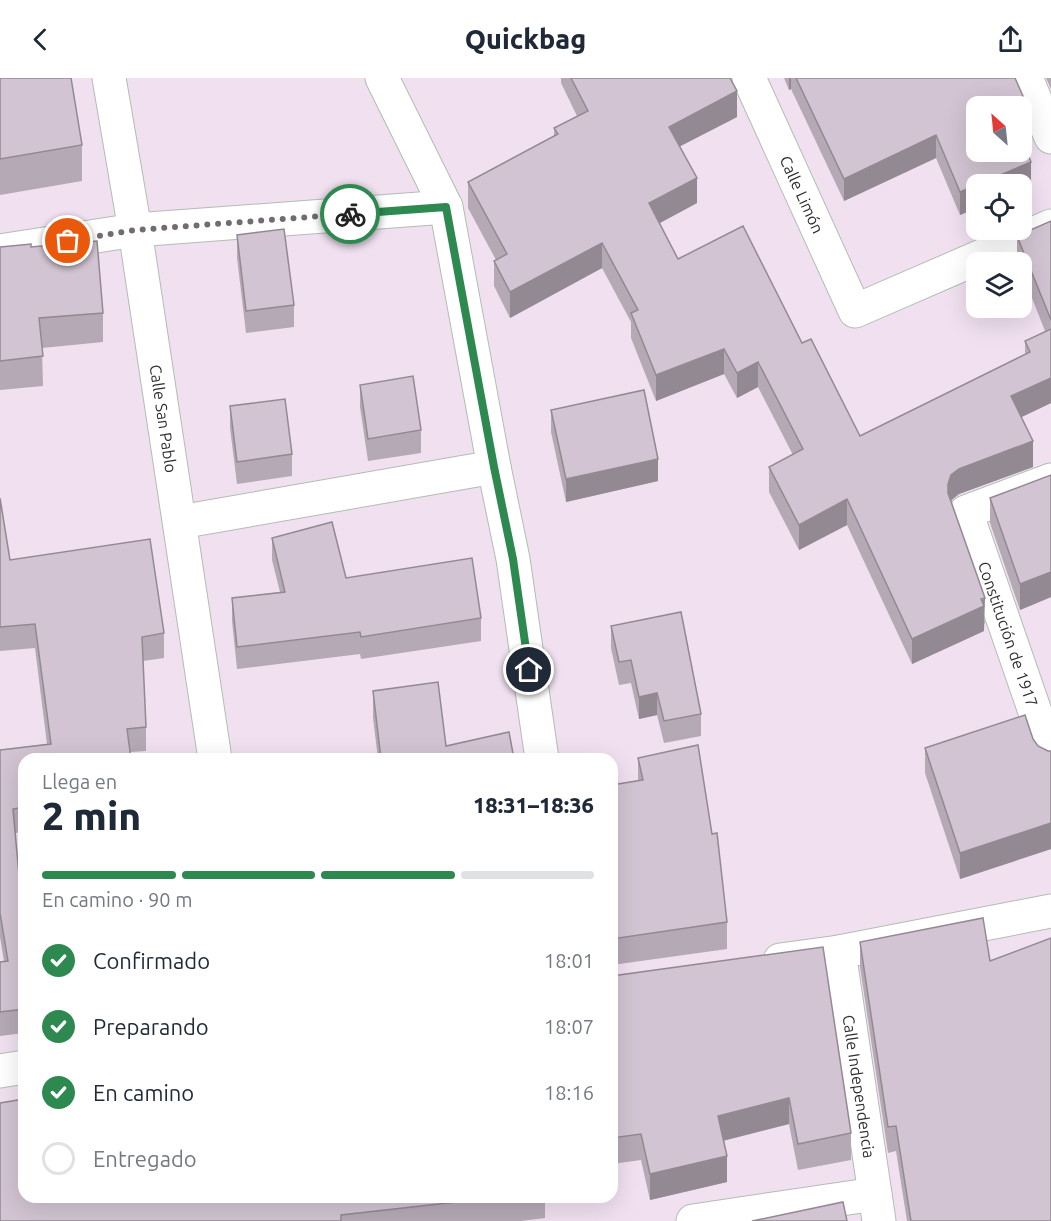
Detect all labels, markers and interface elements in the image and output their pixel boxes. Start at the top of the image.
icon: back [24,23,57,56]
icon: share [994,23,1027,56]
text: Quickbag [465,24,586,54]
north arrow [966,96,1032,162]
map controls [966,96,1032,318]
street label: Calle Limón [777,153,827,236]
button: locate [966,174,1032,240]
courier [320,184,380,244]
icon: bike [334,198,367,231]
pin [42,215,93,266]
icon: bag [51,224,84,257]
button: layers [966,252,1032,318]
street label: Calle San Pablo [146,363,181,474]
street label: Constitución de 1917 [975,559,1042,709]
pin [503,644,554,695]
icon: home [512,653,545,686]
text: Llega en [42,770,117,793]
text: 18:31–18:36 [473,792,594,817]
text: 2 min [42,794,141,837]
text: En camino · 90 m [42,888,192,911]
icon: check [42,944,75,977]
text: Confirmado [93,948,210,973]
text: 18:01 [544,949,594,972]
icon: check [42,1010,75,1043]
text: Preparando [93,1014,209,1039]
street label: Calle Independencia [839,1014,879,1159]
text: 18:07 [544,1015,594,1038]
icon: check [42,1076,75,1109]
text: En camino [93,1080,194,1105]
text: 18:16 [544,1081,594,1104]
text: Entregado [93,1146,197,1171]

